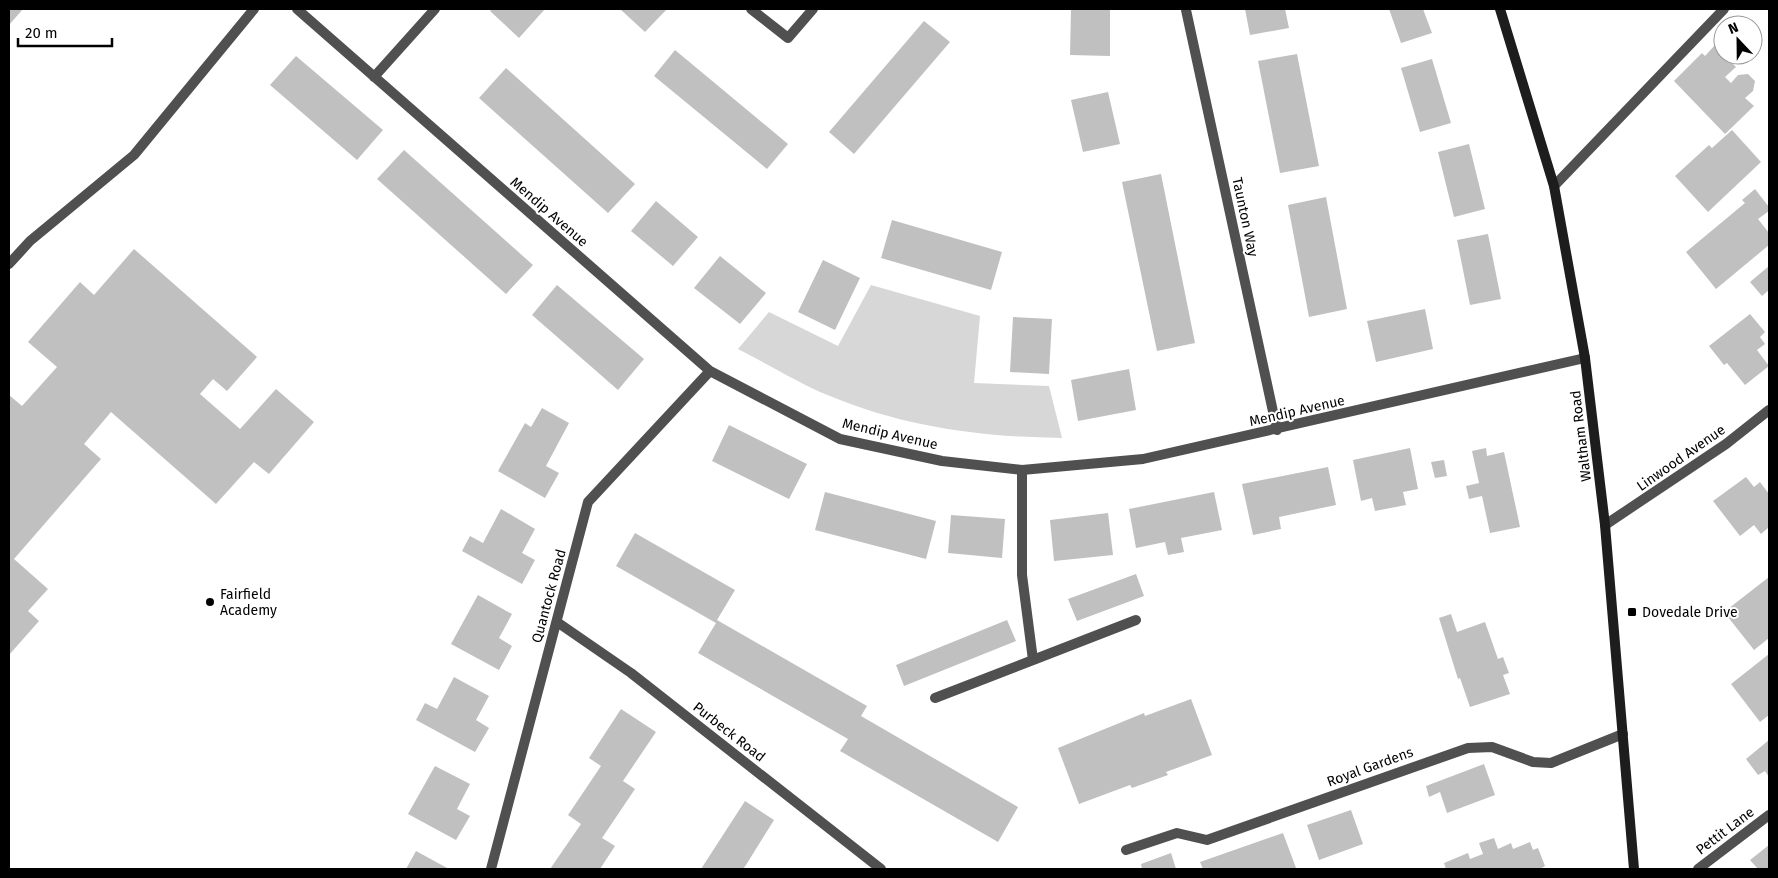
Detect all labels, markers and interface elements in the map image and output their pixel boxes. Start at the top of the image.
scale bar [18,15,111,47]
north arrow [1713,15,1763,65]
text: N [1726,19,1741,38]
text: 20 m [25,24,58,42]
street label: Mendip Avenue [507,174,591,250]
street label: Taunton Way [1228,176,1262,258]
street label: Waltham Road [1567,390,1595,482]
street label: Mendip Avenue [1248,392,1346,430]
street label: Mendip Avenue [841,415,939,453]
street label: Linwood Avenue [1634,421,1728,495]
street label: Quantock Road [528,547,570,645]
place label: Fairfield Academy [220,586,277,619]
marker: Fairfield Academy [204,596,216,608]
place label: Dovedale Drive [1642,604,1738,621]
marker: Dovedale Drive [1626,606,1638,618]
street label: Purbeck Road [689,698,769,766]
street label: Royal Gardens [1325,743,1416,790]
street label: Pettit Lane [1693,804,1757,858]

